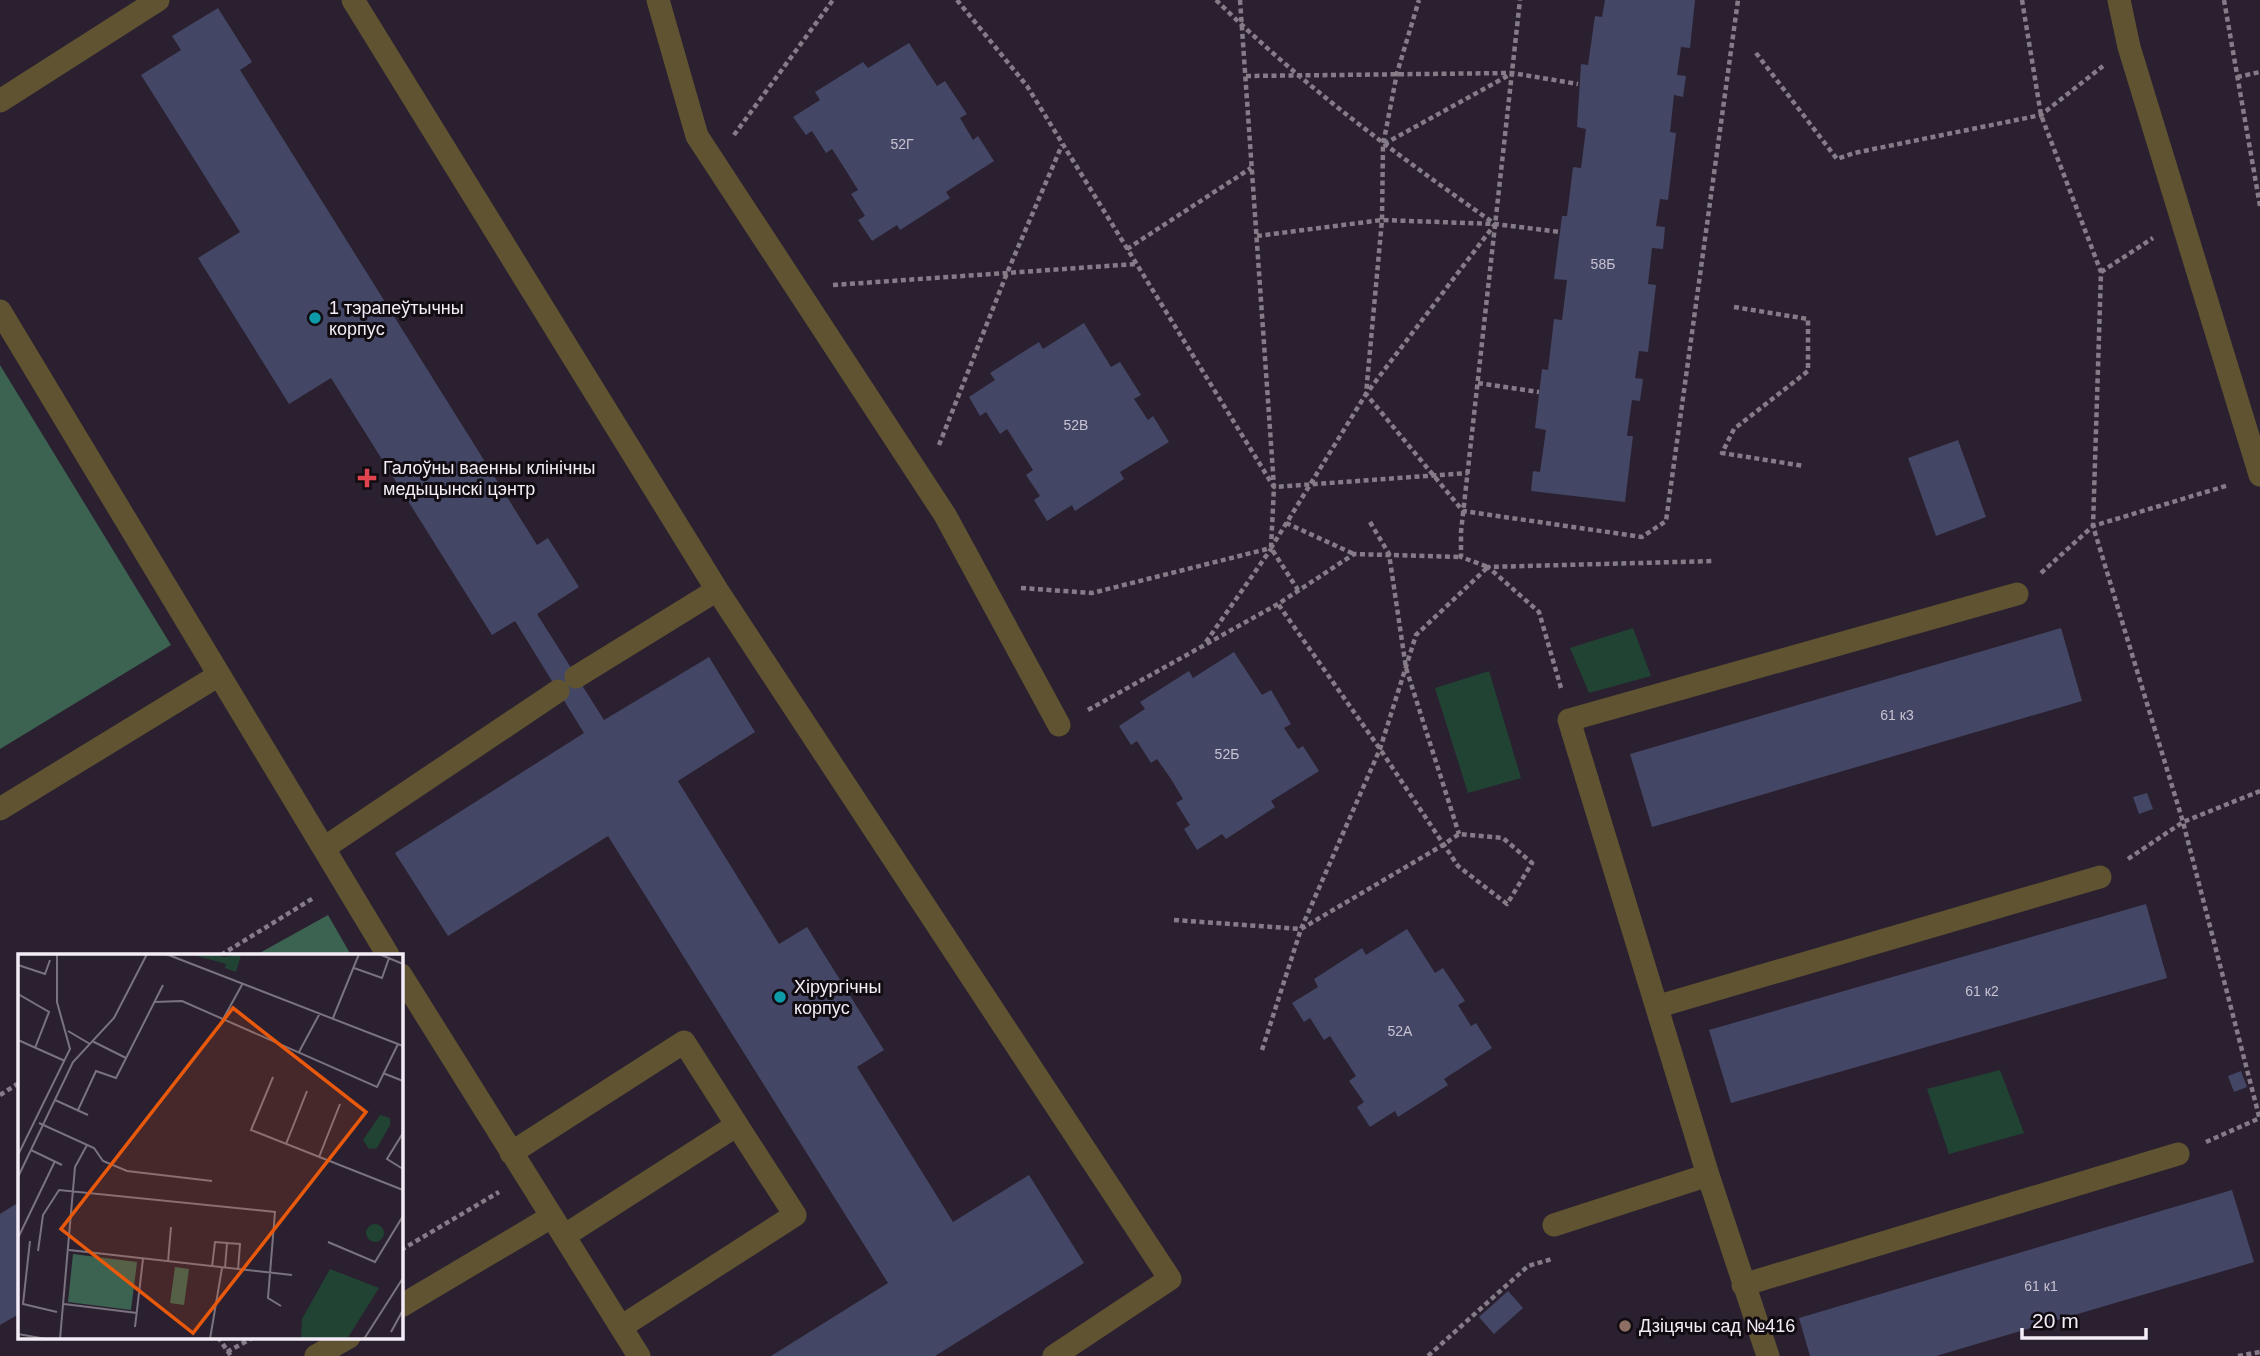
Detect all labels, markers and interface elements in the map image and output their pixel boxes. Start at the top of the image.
house number: 52Г [890,136,914,152]
house number: 58Б [1591,256,1615,272]
place label: 1 тэрапеўтычны корпус [329,298,464,339]
marker: 1 тэрапеўтычны корпус [307,310,323,326]
house number: 52В [1064,417,1088,433]
place label: Галоўны ваенны клінічны медыцынскі цэнтр [383,458,595,499]
marker: Галоўны ваенны клінічны медыцынскі цэнтр [357,468,377,488]
house number: 61 к3 [1880,707,1914,723]
house number: 52Б [1215,746,1239,762]
inset map [18,954,402,1338]
place label: Хірургічны корпус [794,977,881,1018]
house number: 61 к2 [1965,983,1999,999]
marker: Хірургічны корпус [772,989,788,1005]
house number: 52А [1388,1023,1413,1039]
house number: 61 к1 [2024,1278,2058,1294]
scale bar [2022,1296,2146,1340]
text: 20 m [2032,1309,2079,1332]
place label: Дзіцячы сад №416 [1639,1316,1795,1336]
marker: Дзіцячы сад №416 [1617,1318,1633,1334]

